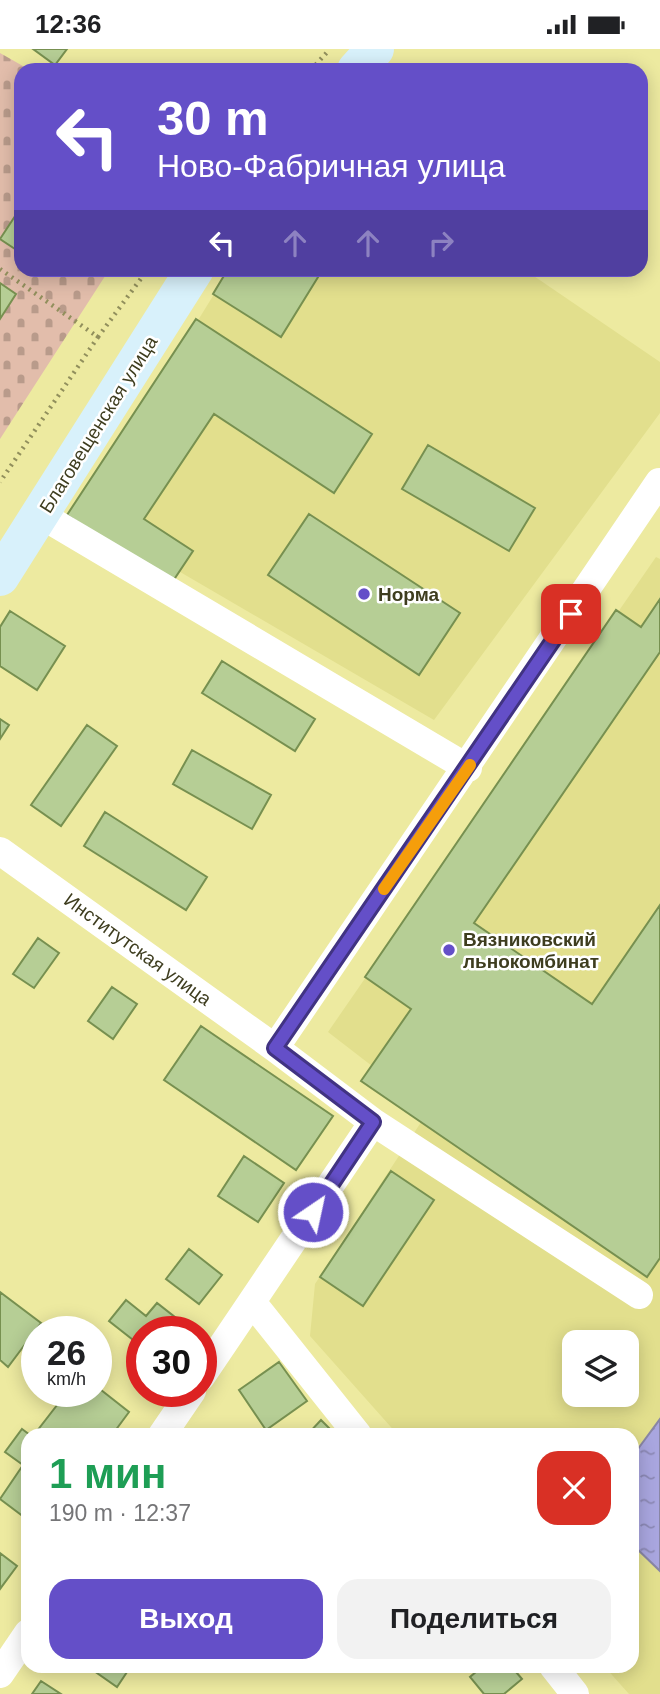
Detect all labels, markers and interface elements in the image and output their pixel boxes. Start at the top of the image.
text: 12:36 [35,9,102,39]
icon: left [42,91,133,182]
text: 30 m [157,91,269,145]
text: Ново-Фабричная улица [157,148,505,184]
icon: left [203,224,241,262]
icon: ahead [276,224,314,262]
icon: ahead [349,224,387,262]
icon: right [422,224,460,262]
street label: Благовещенская улица [35,332,162,517]
place label: Норма [378,584,439,605]
pin [541,584,601,644]
marker: Норма [356,586,372,602]
icon: arrive [552,595,590,633]
street label: Институтская улица [60,889,216,1010]
place label: Вязниковский льнокомбинат [463,929,599,972]
marker: Вязниковский льнокомбинат [441,942,457,958]
position arrow [276,1175,350,1249]
speed limit sign: 30 [126,1316,217,1407]
map controls [562,1330,639,1407]
button: layers [562,1330,639,1407]
text: 26 [47,1333,86,1372]
text: km/h [47,1369,86,1389]
text: 1 мин [49,1450,166,1497]
button: close [537,1451,611,1525]
text: 190 m · 12:37 [49,1500,191,1526]
button: Выход [49,1579,323,1659]
button: Поделиться [337,1579,611,1659]

